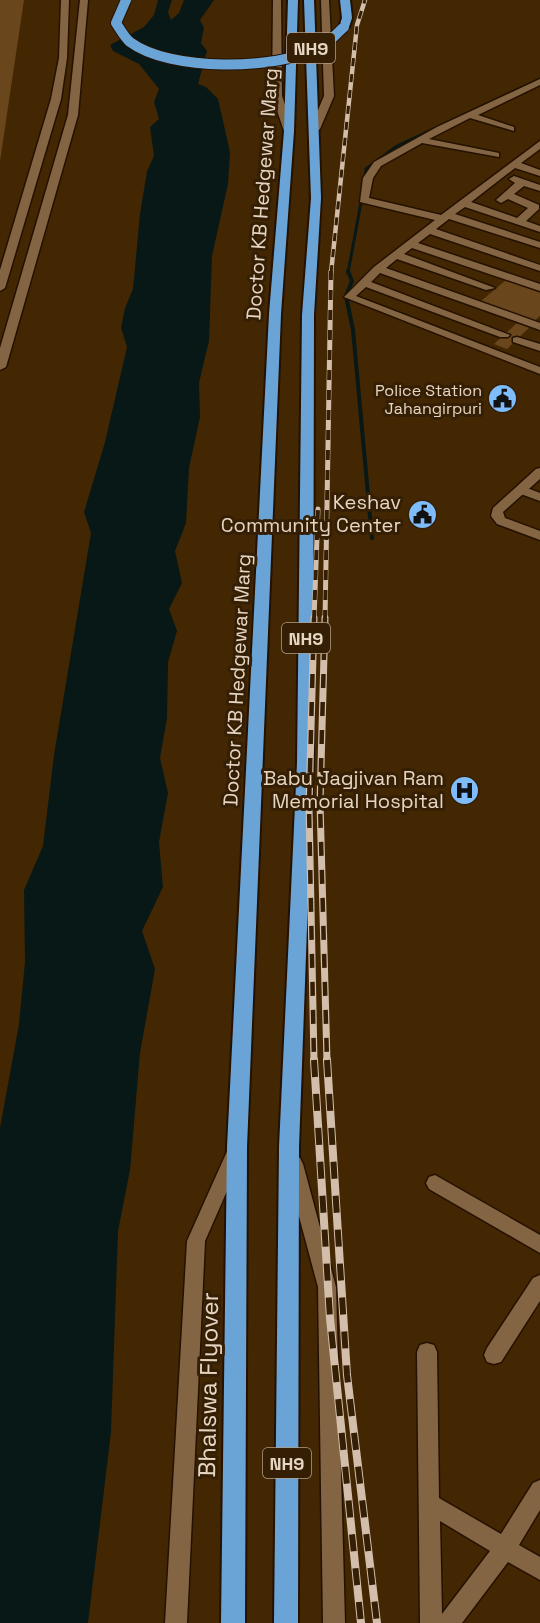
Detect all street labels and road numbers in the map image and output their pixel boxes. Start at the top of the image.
road number: NH9 [287,33,335,63]
street label: Doctor KB Hedgewar Marg [240,67,284,321]
street label: Doctor KB Hedgewar Marg [217,553,257,807]
road number: NH9 [282,623,330,653]
street label: Bhalswa Flyover [191,1292,225,1478]
road number: NH9 [263,1448,311,1478]

